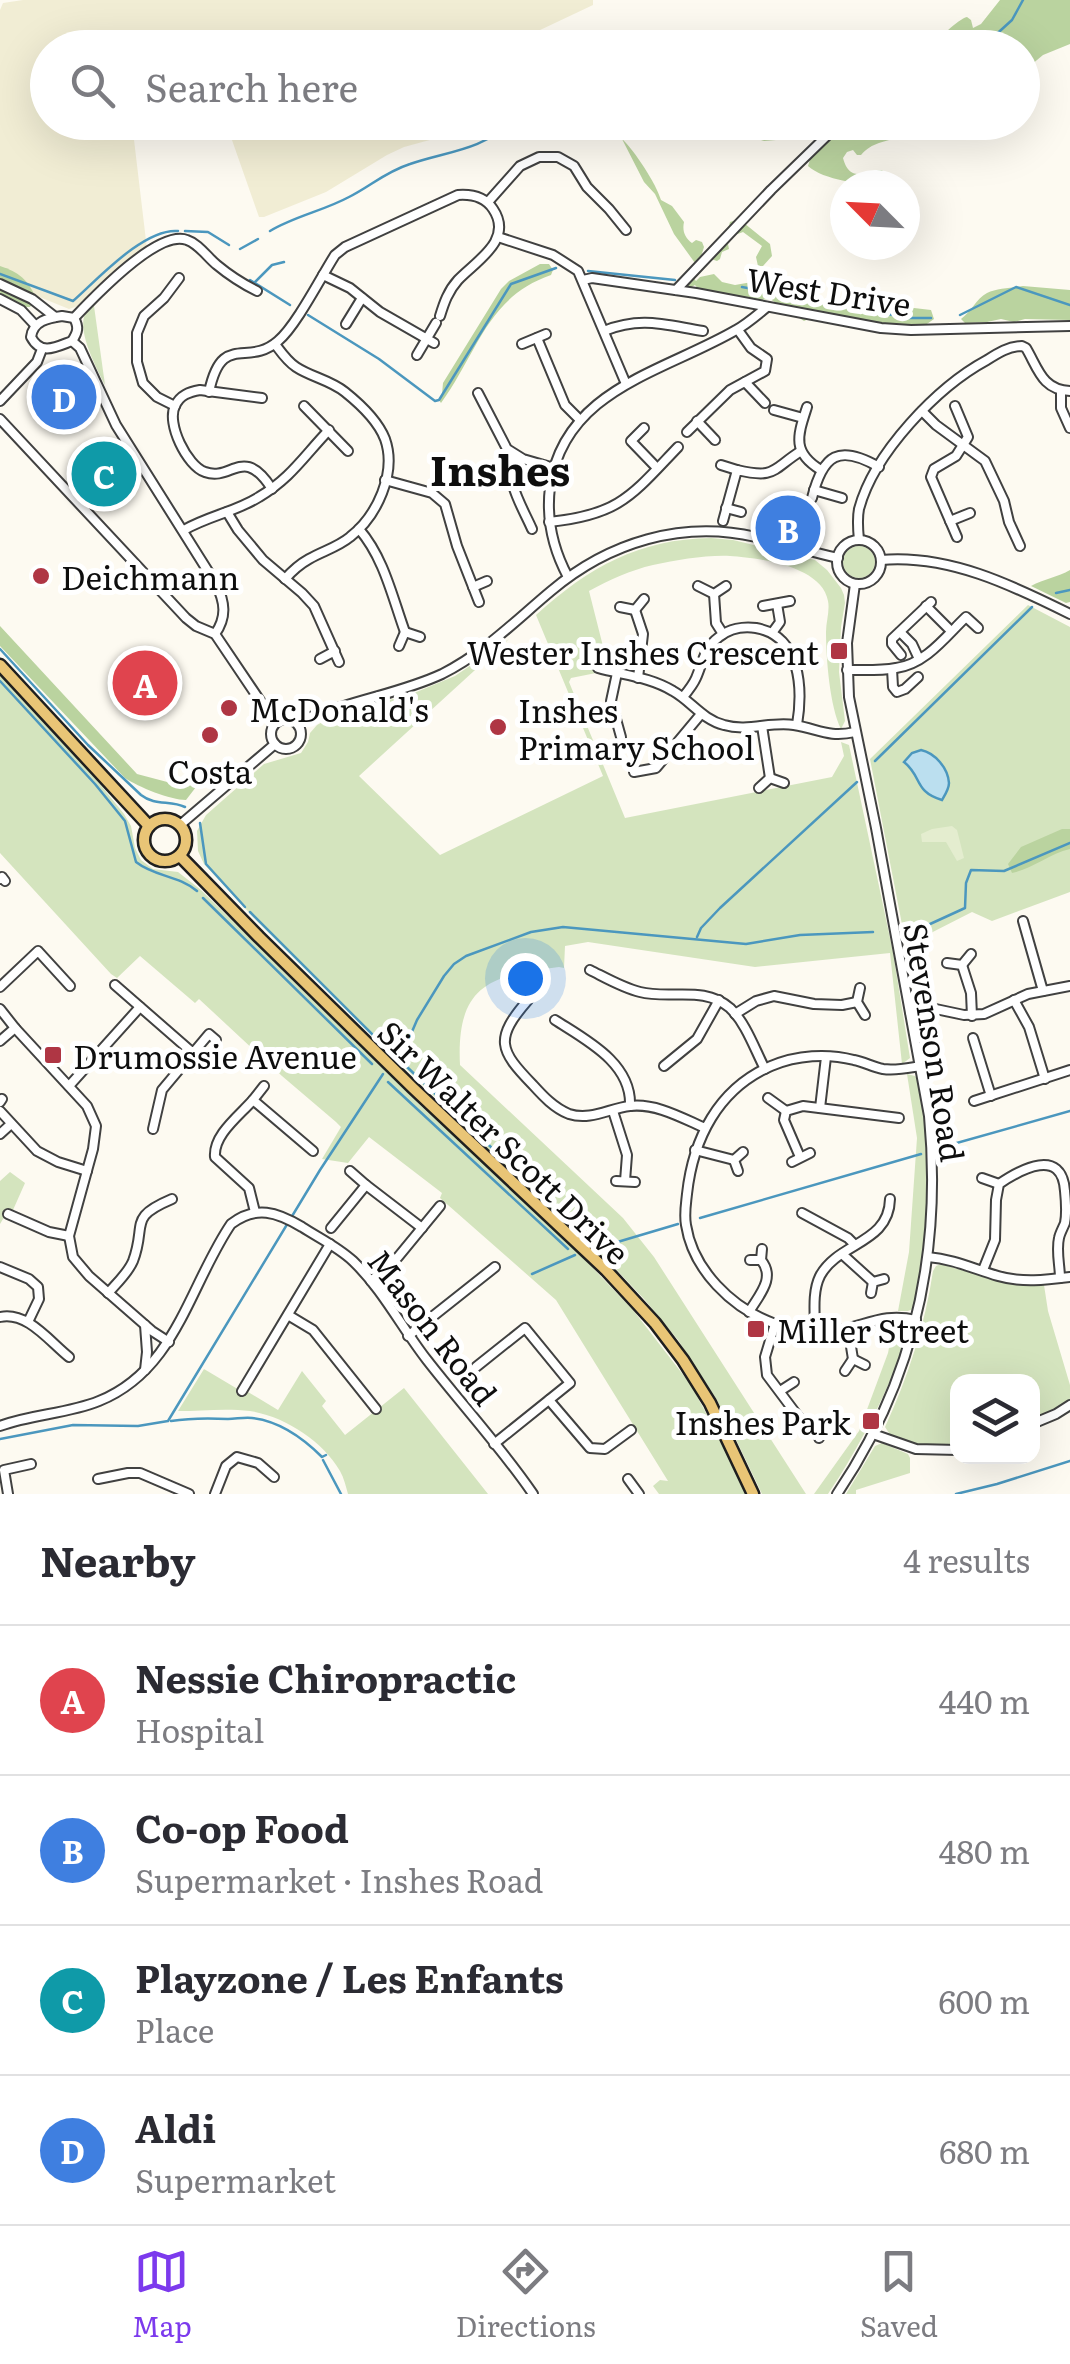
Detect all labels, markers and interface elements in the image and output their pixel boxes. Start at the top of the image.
search box [30,30,1040,140]
text: Search here [145,57,358,114]
icon: search [65,58,120,113]
north arrow [830,170,920,260]
street label: West Drive [743,253,915,327]
pin: D [32,360,96,434]
pin: C [72,436,136,512]
district label: Inshes [430,437,570,499]
pin: B [756,490,820,566]
place label: Deichmann [61,552,239,600]
marker: Deichmann [30,565,52,587]
place label: Wester Inshes Crescent [467,627,819,675]
marker: Wester Inshes Crescent [828,640,850,662]
pin: A [112,646,178,720]
place label: McDonald's [249,684,429,732]
place label: Inshes Primary School [518,685,755,770]
marker: McDonald's [218,697,240,719]
marker: Inshes Primary School [487,716,509,738]
marker: Costa [199,724,221,746]
place label: Costa [168,746,253,794]
street label: Stevenson Road [893,919,979,1165]
your location [500,953,551,1004]
street label: Sir Walter Scott Drive [368,1008,642,1274]
place label: Drumossie Avenue [73,1031,357,1079]
marker: Drumossie Avenue [42,1044,64,1066]
street label: Mason Road [358,1238,510,1414]
place label: Miller Street [776,1305,969,1353]
marker: Miller Street [745,1318,767,1340]
map controls [950,1374,1040,1464]
button: layers [950,1374,1040,1464]
place label: Inshes Park [674,1397,852,1445]
marker: Inshes Park [860,1410,882,1432]
text: Nearby [40,1528,196,1590]
text: 4 results [903,1535,1030,1583]
text: Nessie Chiropractic [135,1648,516,1705]
text: A [60,1676,85,1724]
text: 440 m [939,1676,1030,1724]
text: Hospital [135,1705,264,1753]
text: Co-op Food [135,1798,349,1855]
text: B [61,1826,84,1874]
text: 480 m [939,1826,1030,1874]
text: Supermarket · Inshes Road [135,1855,543,1903]
text: Playzone / Les Enfants [135,1948,564,2005]
text: C [61,1976,84,2024]
text: 600 m [938,1976,1030,2024]
text: Place [135,2005,214,2053]
text: Aldi [135,2098,216,2155]
text: D [60,2126,85,2174]
text: 680 m [939,2126,1030,2174]
text: Supermarket [135,2155,336,2203]
tab: Map [132,2244,192,2346]
tab: Directions [456,2244,596,2346]
tab: Saved [860,2244,938,2346]

